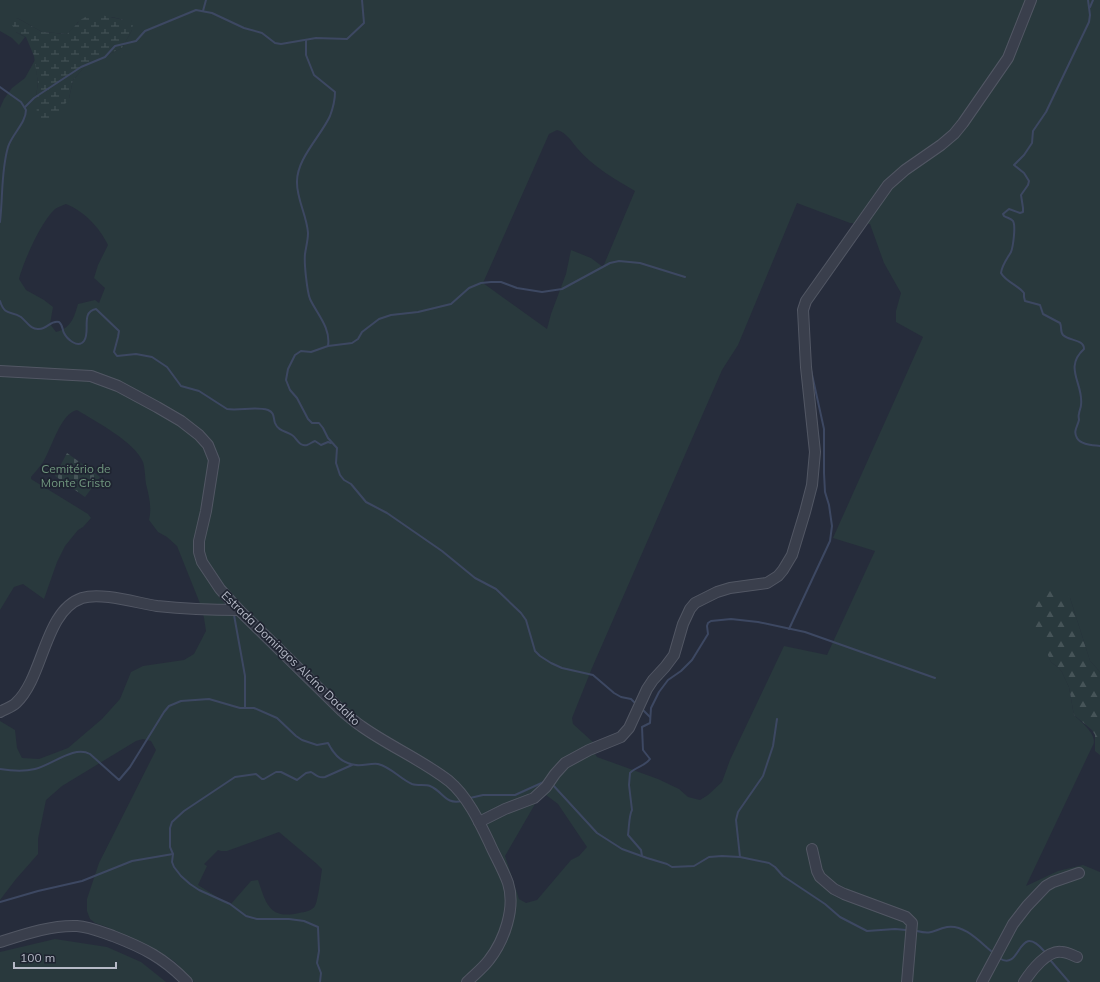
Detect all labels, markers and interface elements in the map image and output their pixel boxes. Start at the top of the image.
park label: Cemitério de Monte Cristo [41,461,111,490]
street label: Estrada Domingos Alcíno Dadalto [218,588,364,729]
scale bar [14,944,116,970]
text: 100 m [20,950,55,965]

